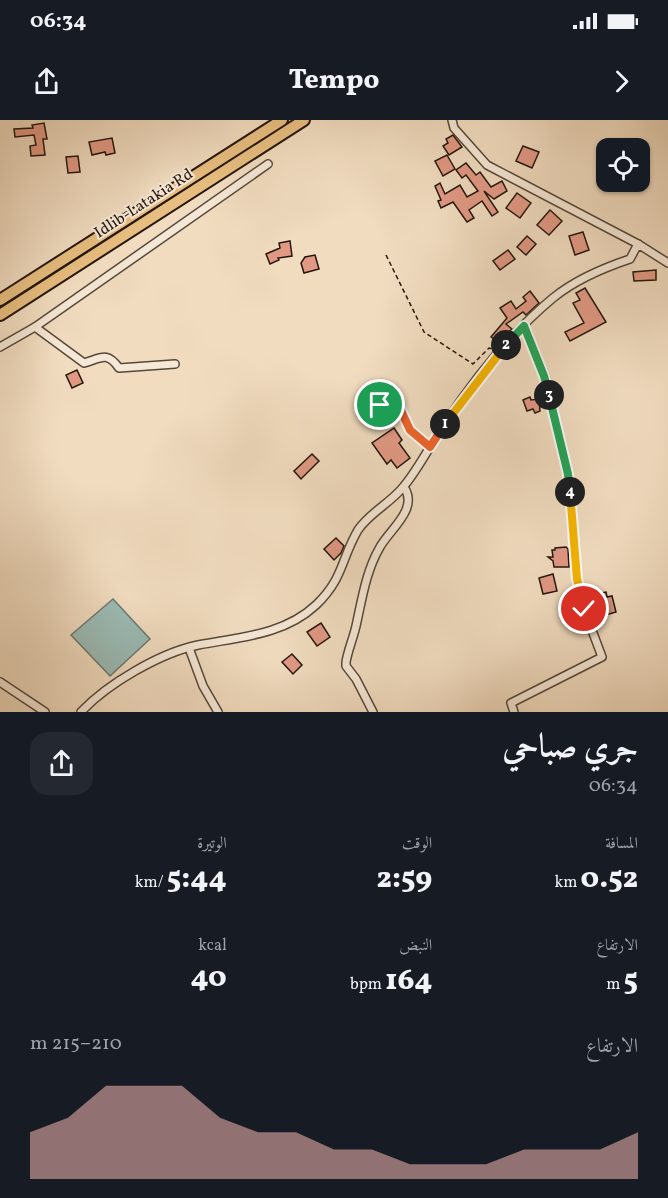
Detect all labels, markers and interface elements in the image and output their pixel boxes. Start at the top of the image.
text: 06:34 [30,6,87,37]
text: Tempo [289,62,379,100]
icon: share [30,65,63,98]
icon: forward [605,65,638,98]
map controls [596,138,650,192]
button: locate [596,138,650,192]
street label: Idlib-Latakia Rd [90,164,198,244]
pin: 2 [491,330,521,360]
text: 2 [502,334,510,356]
pin [354,379,405,430]
pin: 3 [534,380,564,410]
text: 3 [545,384,553,406]
icon: arrive [363,388,396,421]
pin: 1 [430,409,460,439]
text: 1 [442,413,448,435]
pin: 4 [555,477,585,507]
text: 4 [565,481,575,503]
pin [558,583,609,634]
icon: check [567,592,600,625]
text: جري صباحي [503,726,638,772]
button: share [30,732,93,795]
text: 06:34 [589,772,638,800]
text: الوتيرة [197,833,227,855]
text: الوقت [402,833,432,855]
text: المسافة [605,833,638,855]
text: 5:44 [167,858,227,900]
text: 2:59 [377,858,432,900]
text: 0.52 [581,858,638,900]
text: /km [135,872,167,894]
text: km [554,872,581,894]
text: kcal [198,935,227,957]
text: النبض [399,935,432,957]
text: الارتفاع [596,935,638,957]
text: 40 [190,957,227,999]
text: 164 [385,960,432,1002]
text: 5 [624,960,638,1002]
text: bpm [350,974,385,996]
text: m [606,974,624,996]
text: 210–215 m [30,1030,122,1058]
text: الارتفاع [586,1033,638,1061]

